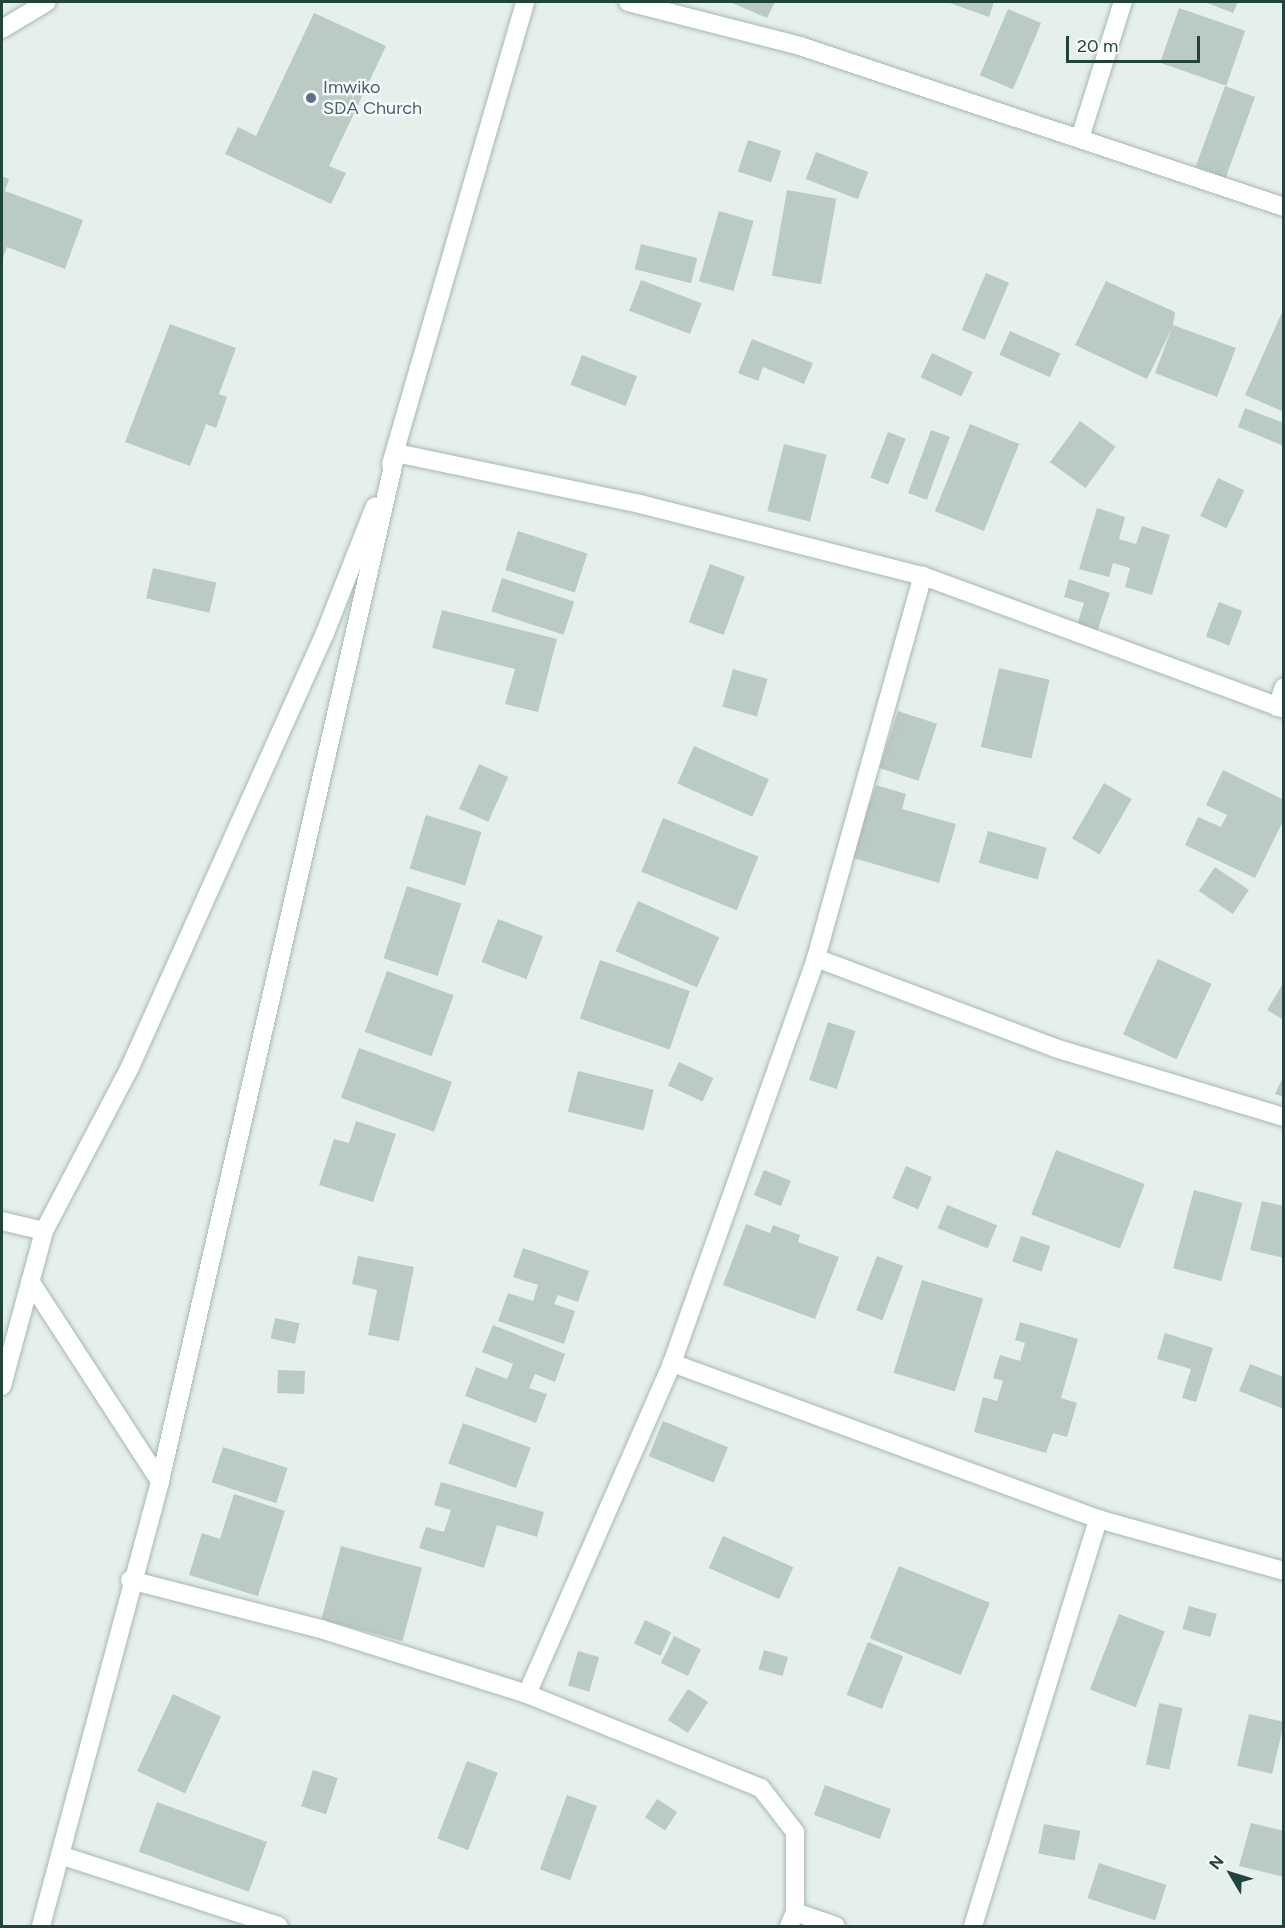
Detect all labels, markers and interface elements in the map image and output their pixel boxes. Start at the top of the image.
scale bar [1069,24,1202,62]
text: 20 m [1077,35,1118,57]
place label: Imwiko SDA Church [323,77,422,119]
marker: Imwiko SDA Church [304,91,318,105]
north arrow [1201,1844,1261,1904]
text: N [1205,1852,1228,1873]

